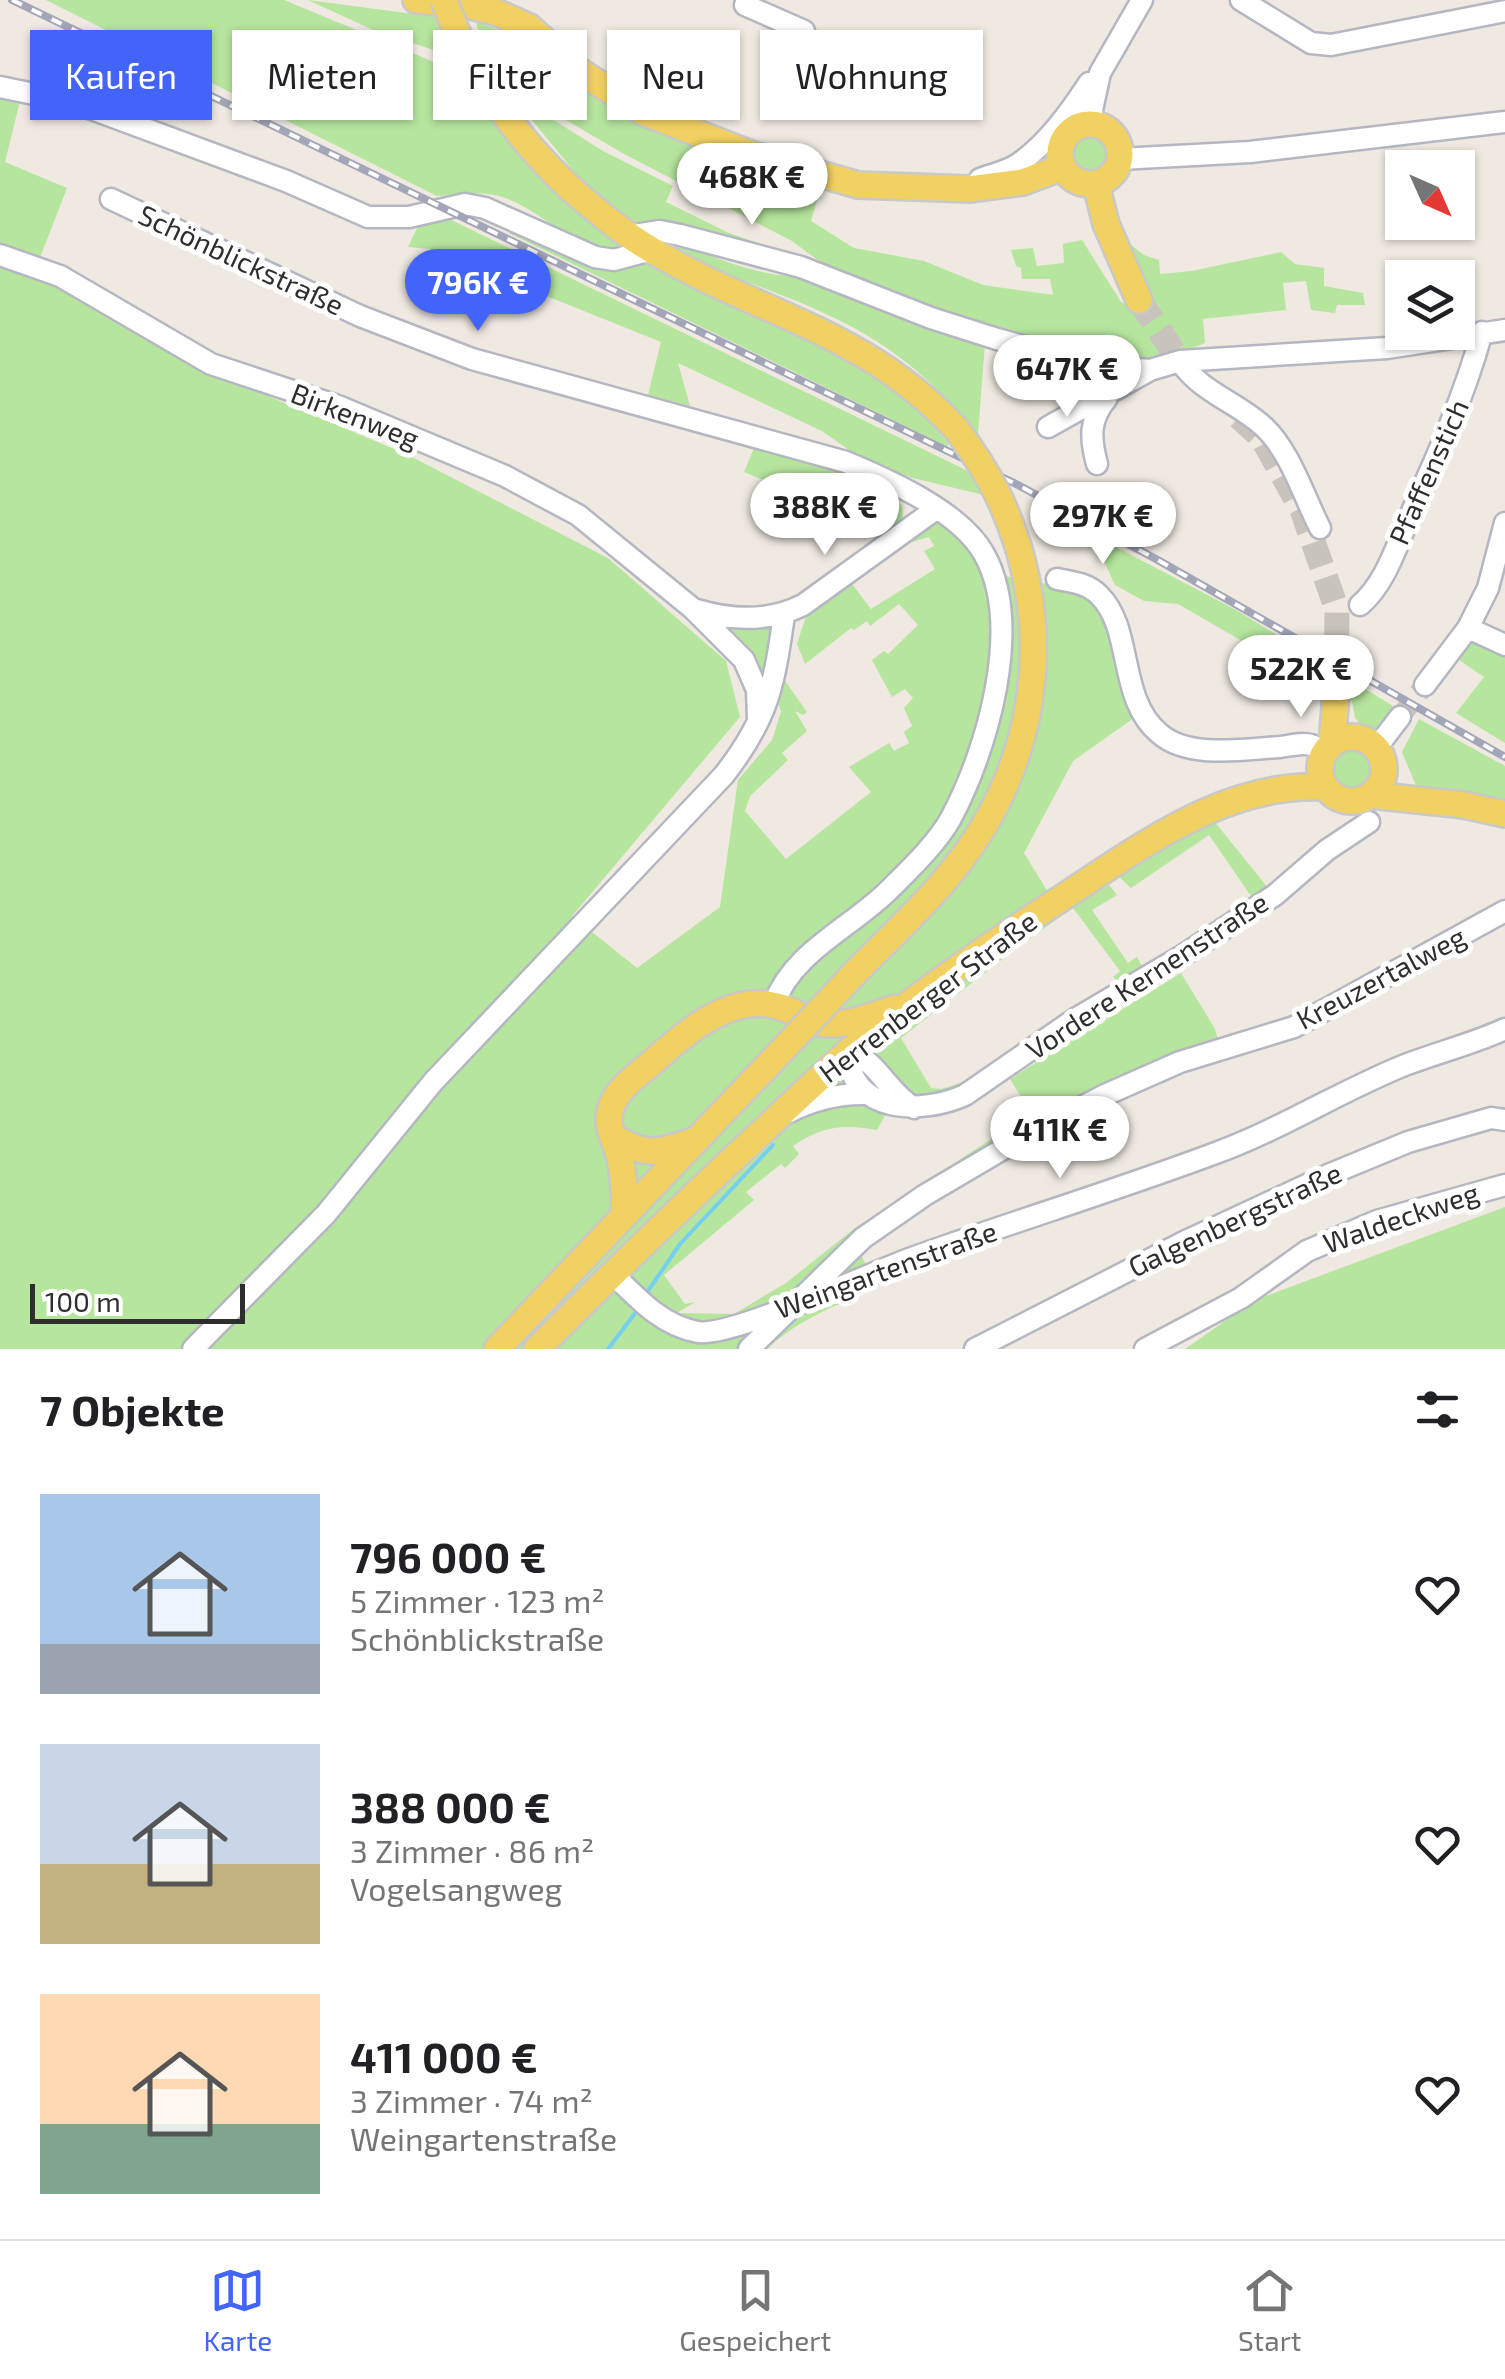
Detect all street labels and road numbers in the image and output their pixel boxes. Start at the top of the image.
street label: Schönblickstraße [133,197,349,322]
street label: Birkenweg [287,375,424,455]
street label: Pfaffenstich [1381,394,1475,549]
street label: Vordere Kernenstraße [1019,884,1274,1066]
street label: Herrenberger Straße [812,903,1043,1089]
street label: Kreuzertalweg [1290,918,1471,1036]
street label: Galgenbergstraße [1123,1155,1347,1283]
street label: Waldeckweg [1318,1174,1483,1260]
street label: Weingartenstraße [770,1213,1001,1325]

